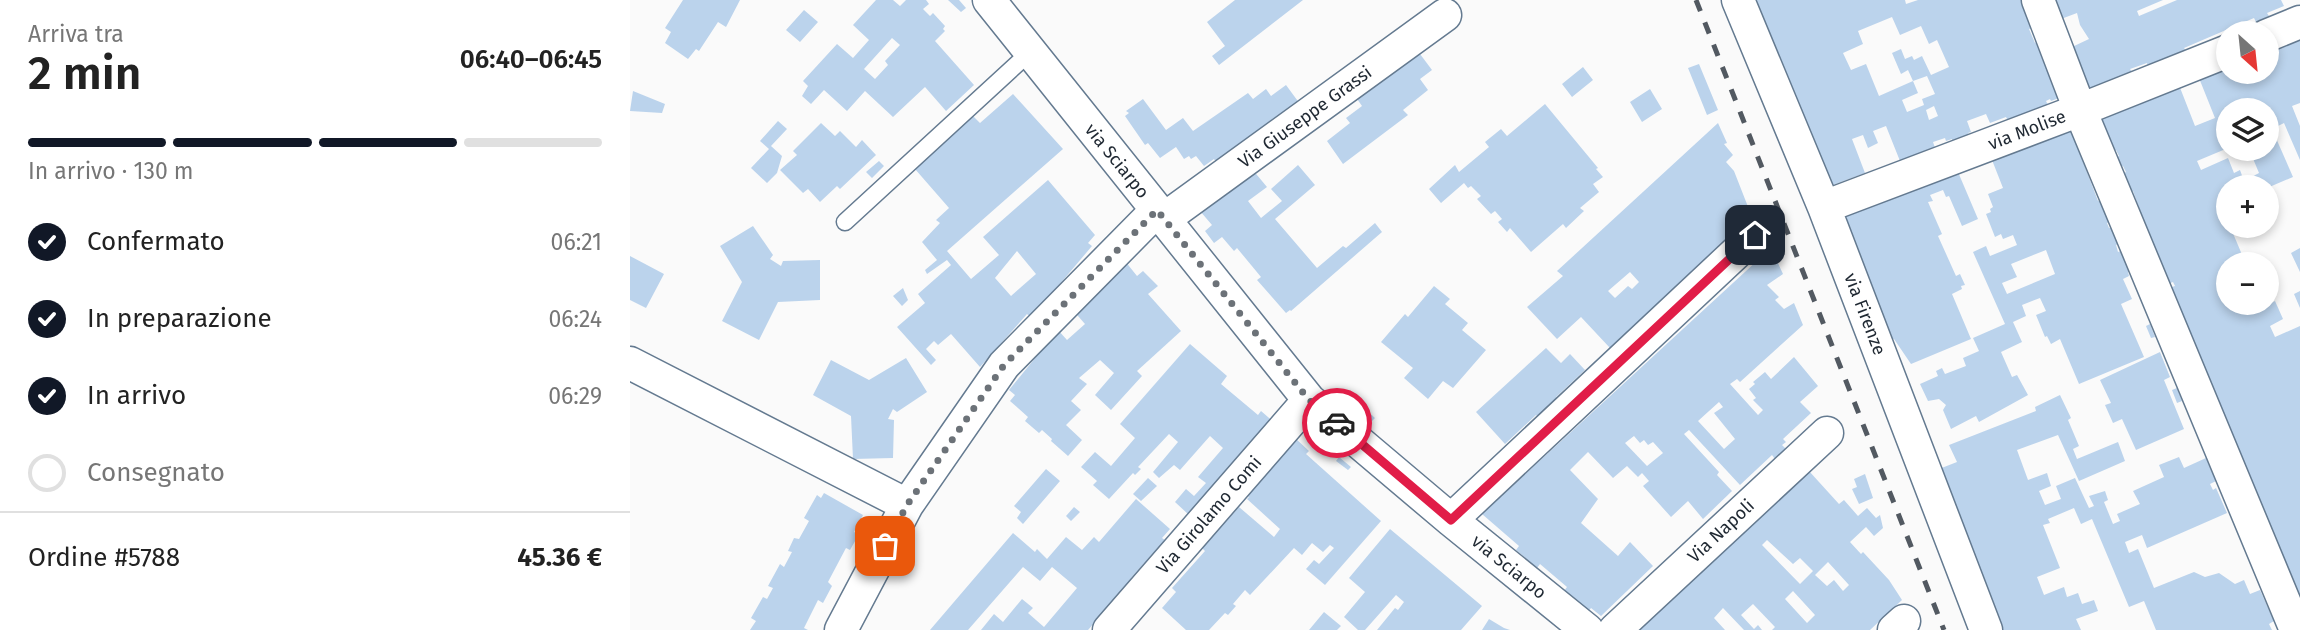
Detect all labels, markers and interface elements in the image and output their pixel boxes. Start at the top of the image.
text: Arriva tra [28,20,124,48]
north arrow [2216,21,2278,84]
map controls [2216,21,2279,315]
text: 06:40–06:45 [460,44,602,75]
text: 2 min [28,46,141,101]
street label: Via Giuseppe Grassi [1234,61,1376,173]
button: layers [2216,98,2279,161]
street label: via Molise [1985,105,2069,155]
street label: via Sciarpo [1080,119,1154,203]
text: In arrivo · 130 m [28,157,194,185]
button: + [2216,175,2279,238]
pin [1725,205,1785,265]
icon: home [1736,216,1774,254]
icon: check [28,223,66,261]
text: Confermato [87,226,225,257]
text: 06:21 [551,228,602,256]
button: − [2216,252,2279,315]
street label: via Firenze [1839,270,1891,358]
icon: check [28,300,66,338]
text: In preparazione [87,303,272,334]
text: 06:24 [548,305,602,333]
icon: check [28,377,66,415]
text: In arrivo [87,380,186,411]
text: 06:29 [548,382,602,410]
courier [1302,388,1372,458]
icon: car [1318,404,1356,442]
street label: Via Girolamo Comi [1152,451,1266,579]
text: Consegnato [87,457,225,488]
street label: Via Napoli [1683,495,1759,567]
pin [855,516,915,576]
icon: bag [866,527,904,565]
street label: via Sciarpo [1467,530,1551,604]
text: Ordine #5788 [28,542,180,573]
text: 45.36 € [517,542,602,573]

